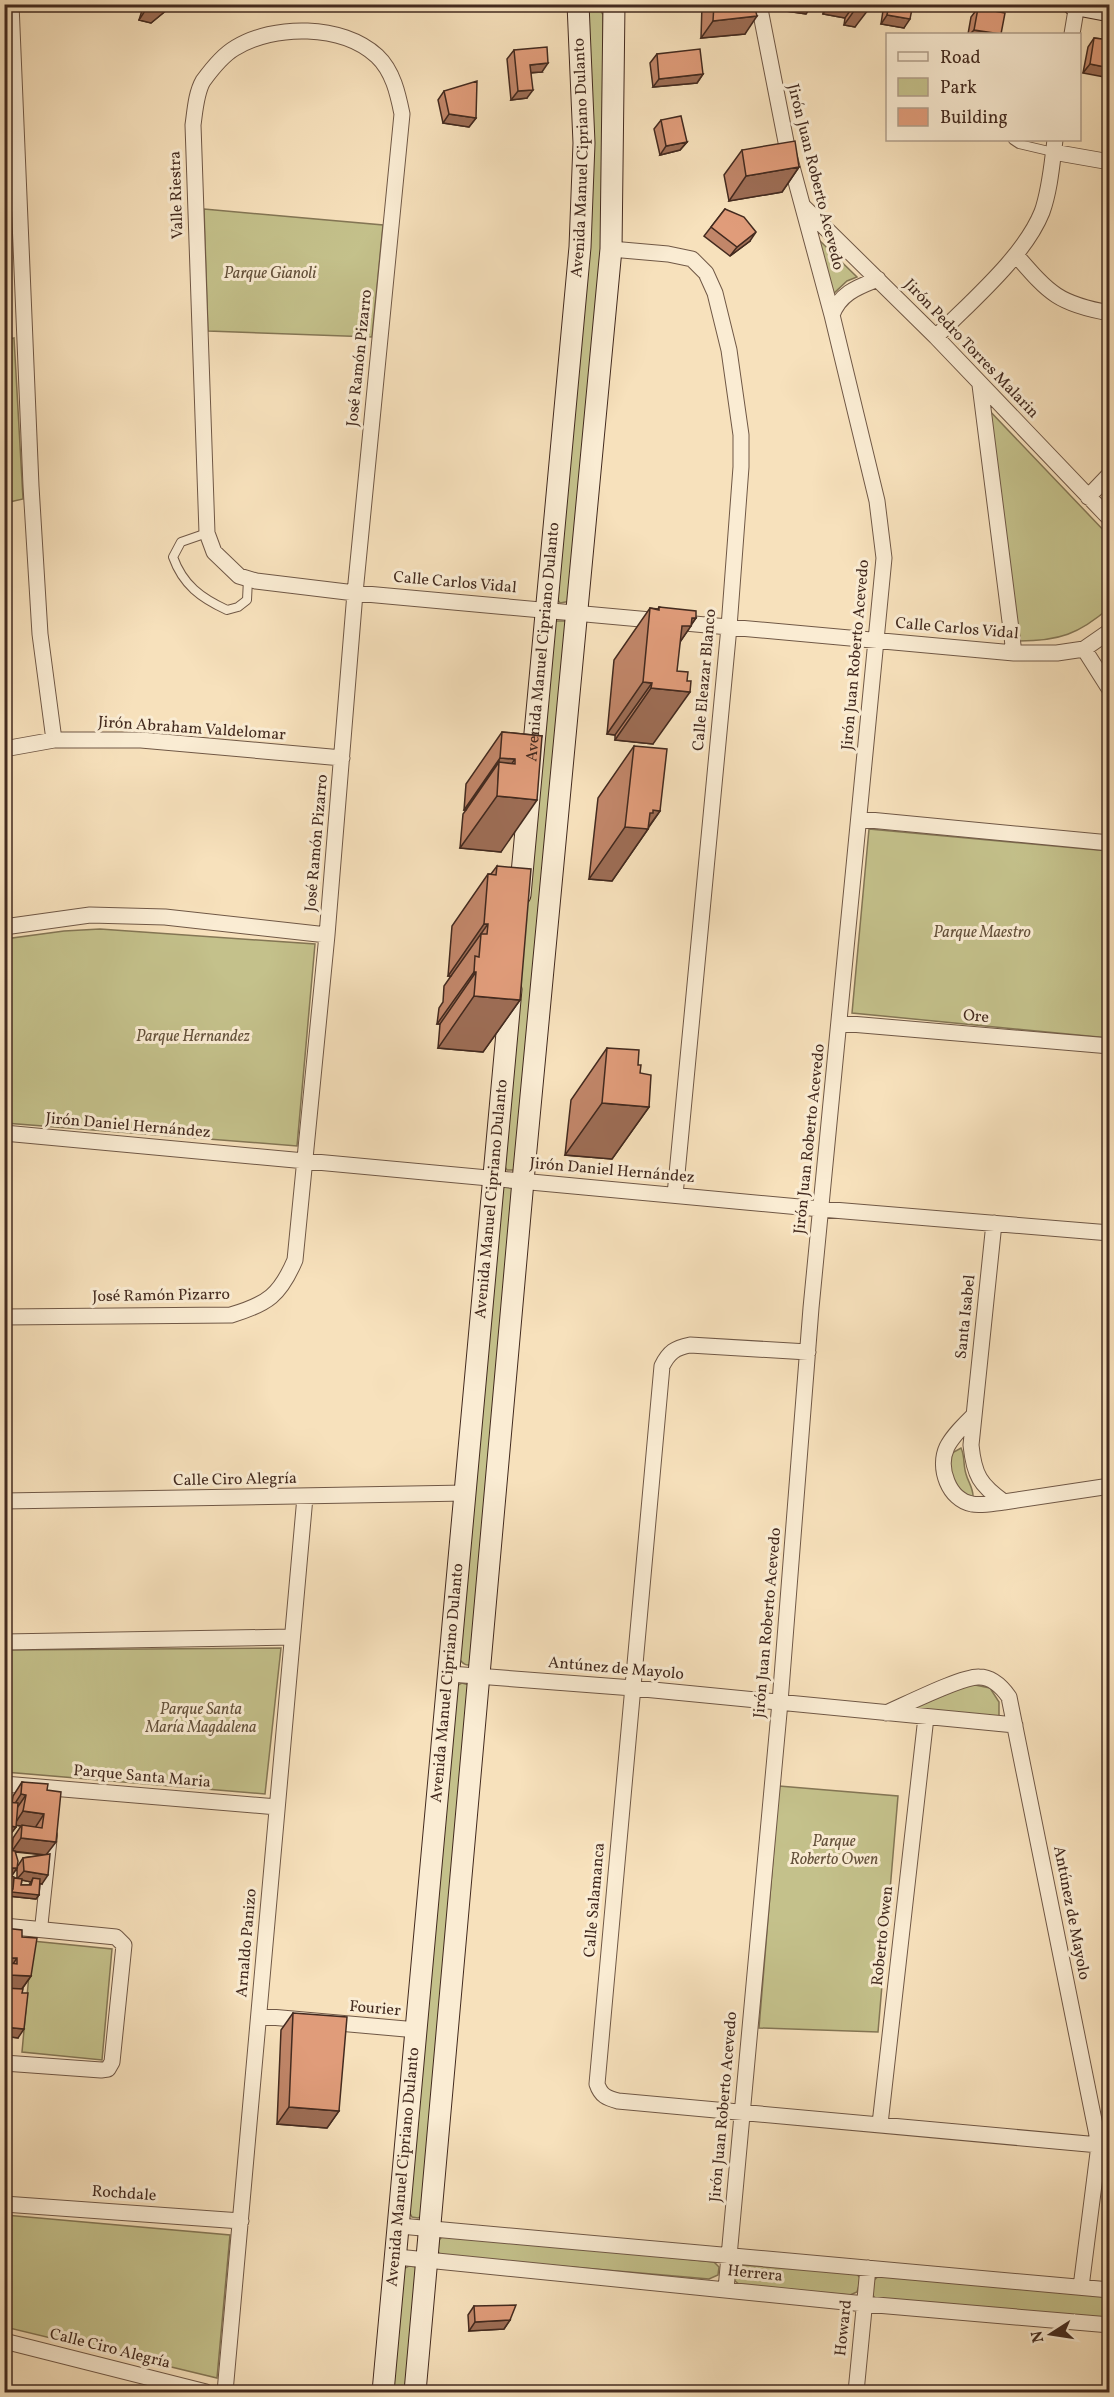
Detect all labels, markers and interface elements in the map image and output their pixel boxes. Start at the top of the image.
legend [886,33,1081,141]
street label: Avenida Manuel Cipriano Dulanto [566,37,595,279]
text: Road [940,46,981,71]
text: Park [940,76,977,101]
street label: Jirón Juan Roberto Acevedo [781,82,849,272]
text: Building [940,106,1008,131]
street label: Valle Riestra [164,150,190,240]
park label: Parque Gianoli [224,263,317,285]
street label: Jirón Pedro Torres Malarin [898,274,1044,424]
street label: José Ramón Pizarro [342,288,378,428]
street label: Avenida Manuel Cipriano Dulanto [521,522,565,763]
street label: Jirón Juan Roberto Acevedo [837,559,875,751]
street label: Calle Carlos Vidal [393,567,518,599]
street label: Calle Eleazar Blanco [688,608,722,752]
street label: Calle Carlos Vidal [895,613,1020,645]
street label: Jirón Abraham Valdelomar [97,711,287,747]
street label: José Ramón Pizarro [300,773,334,913]
park label: Parque Maestro [933,922,1031,944]
street label: Ore [962,1005,990,1029]
park label: Parque Hernandez [136,1026,251,1048]
street label: Jirón Juan Roberto Acevedo [789,1043,831,1235]
street label: Avenida Manuel Cipriano Dulanto [470,1078,514,1320]
street label: Jirón Daniel Hernández [45,1108,211,1144]
street label: Jirón Daniel Hernández [529,1153,695,1189]
street label: Santa Isabel [951,1274,981,1360]
street label: José Ramón Pizarro [92,1284,230,1308]
street label: Calle Ciro Alegría [173,1468,297,1492]
street label: Jirón Juan Roberto Acevedo [749,1527,787,1719]
street label: Avenida Manuel Cipriano Dulanto [426,1562,470,1804]
street label: Antúnez de Mayolo [547,1652,685,1686]
park label: Parque Santa María Magdalena [144,1699,257,1739]
street label: Parque Santa Maria [72,1760,212,1794]
park label: Parque Roberto Owen [790,1831,878,1871]
street label: Calle Salamanca [579,1842,611,1958]
street label: Antúnez de Mayolo [1047,1844,1095,1982]
street label: Roberto Owen [867,1885,899,1987]
street label: Arnaldo Panizo [231,1888,263,1998]
street label: Fourier [348,1996,402,2022]
street label: Jirón Juan Roberto Acevedo [705,2011,743,2203]
street label: Avenida Manuel Cipriano Dulanto [382,2046,425,2288]
street label: Rochdale [91,2181,157,2207]
street label: Herrera [726,2260,784,2288]
street label: Howard [830,2299,858,2357]
north arrow [1021,2304,1081,2364]
street label: Calle Ciro Alegría [47,2323,173,2375]
text: N [1026,2328,1050,2345]

